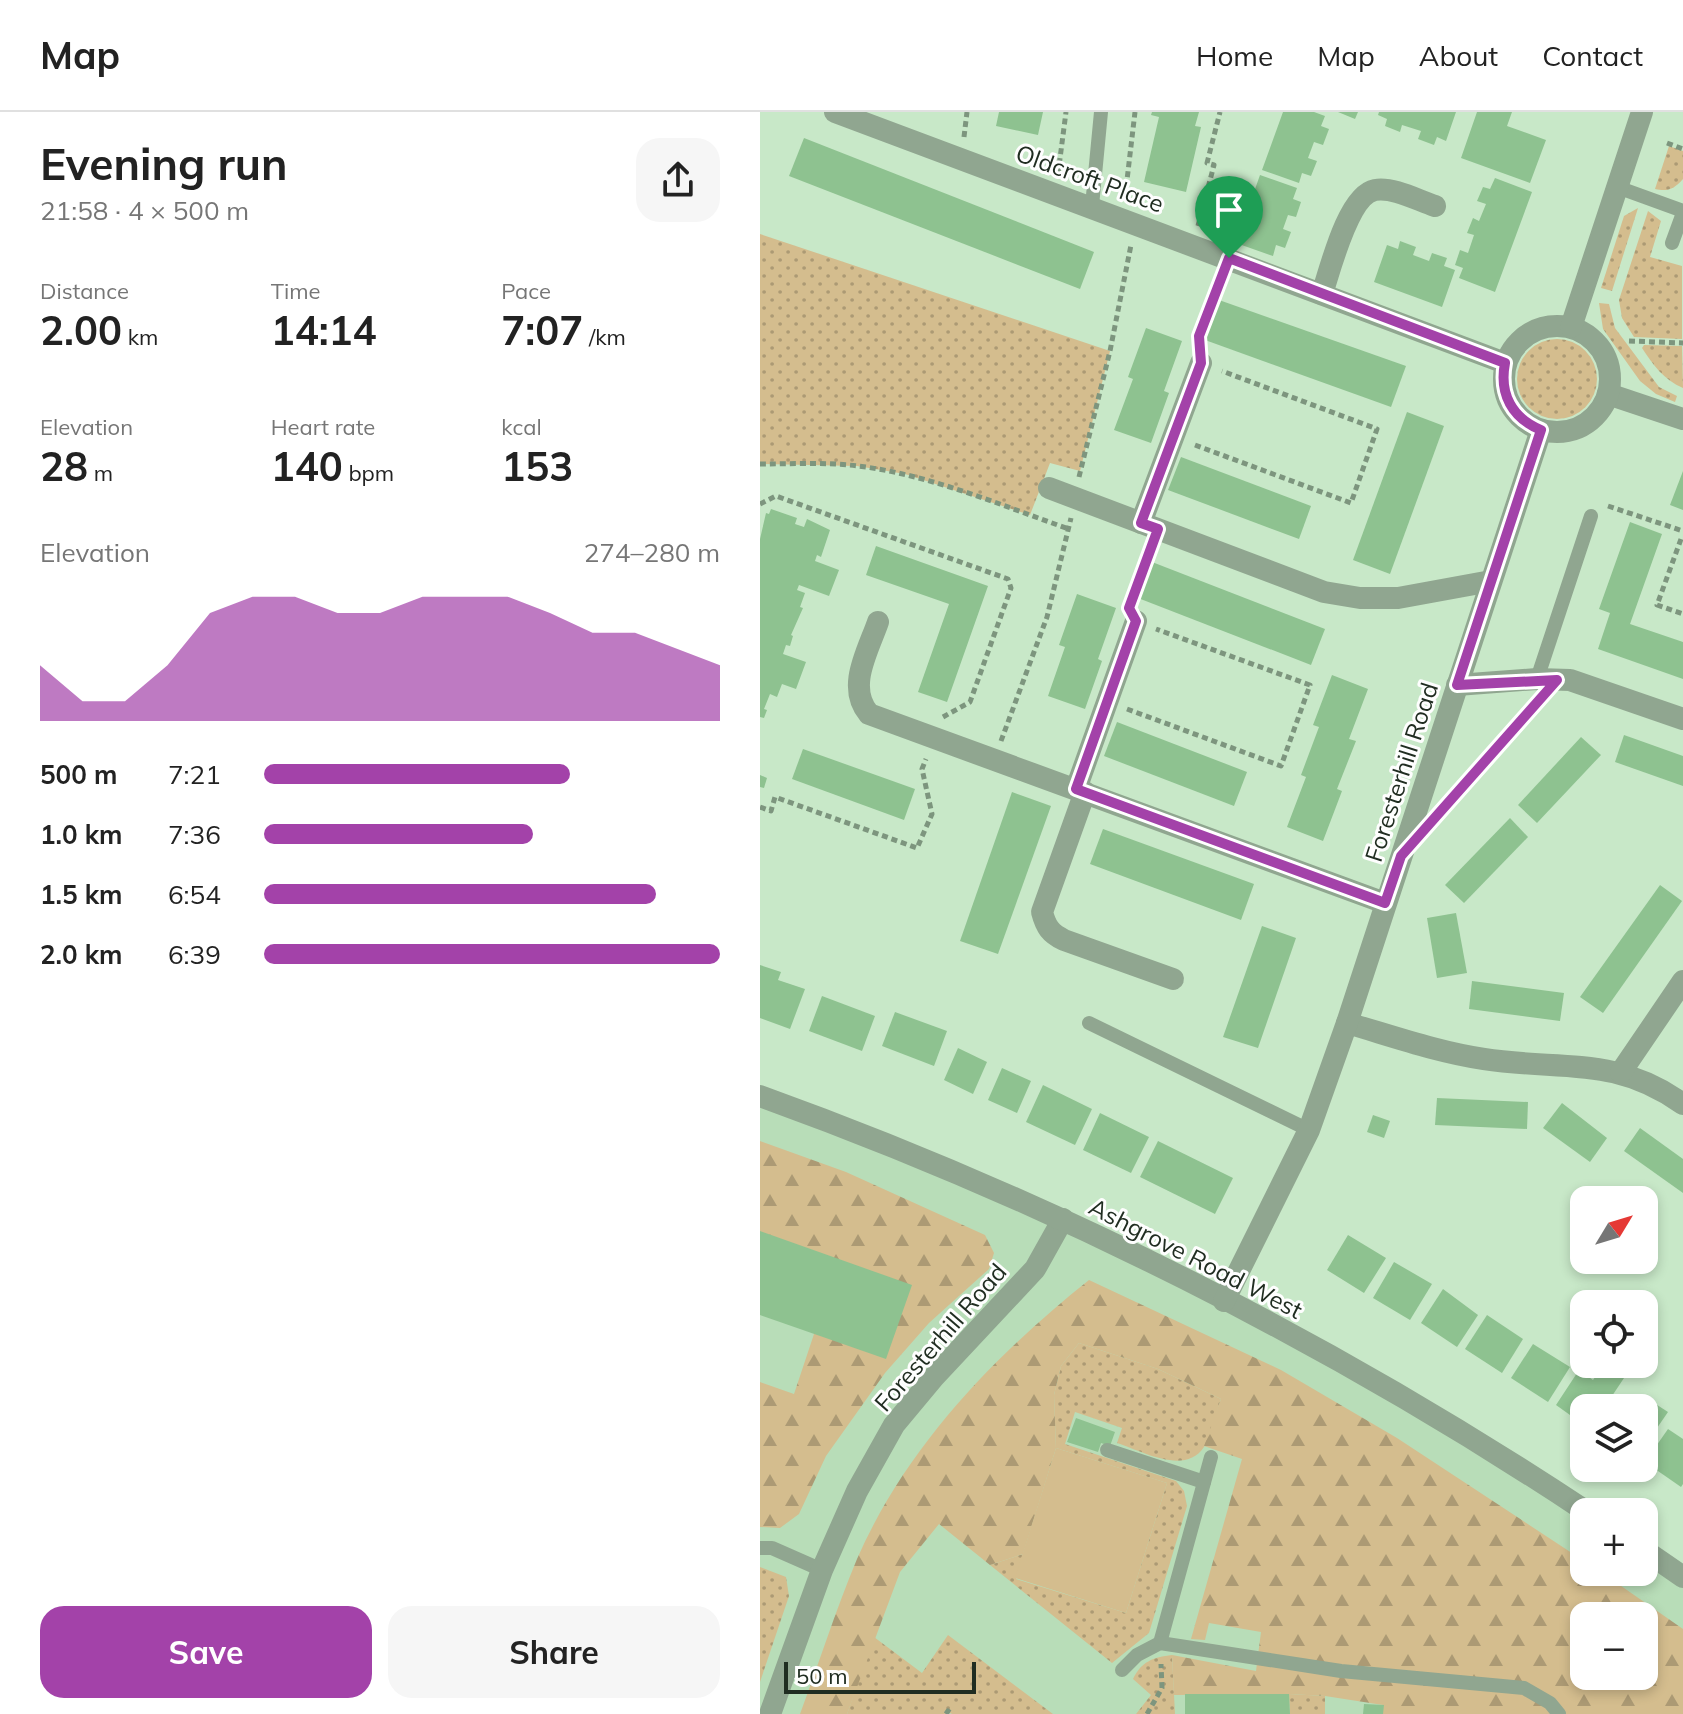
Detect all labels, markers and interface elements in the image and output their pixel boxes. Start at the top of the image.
text: Map [40,31,120,79]
text: Home [1196,38,1273,73]
text: Map [1317,38,1375,73]
text: About [1419,38,1498,73]
text: Contact [1542,38,1643,73]
text: Evening run [40,136,287,191]
street label: Oldcroft Place [1012,137,1168,219]
button: share [636,138,720,222]
pin [1195,176,1263,258]
icon: arrive [1207,188,1251,232]
text: 21:58 · 4 × 500 m [40,194,249,227]
text: Distance [40,277,129,305]
text: Time [271,277,320,305]
text: Pace [501,277,551,305]
text: 2.00 [40,305,122,355]
text: 14:14 [271,305,377,355]
text: 7:07 [501,305,583,355]
text: km [122,323,158,351]
text: /km [583,323,626,351]
text: Elevation [40,413,133,441]
text: Heart rate [271,413,375,441]
text: kcal [501,413,542,441]
text: 28 [40,441,88,491]
text: 140 [271,441,343,491]
text: 153 [501,441,573,491]
text: m [88,459,113,487]
text: bpm [343,459,394,487]
text: Elevation [40,536,150,569]
text: 274–280 m [584,536,720,569]
street label: Foresterhill Road [1358,679,1444,865]
text: 500 m [40,758,117,791]
text: 7:21 [168,758,221,791]
text: 1.0 km [40,818,123,851]
text: 7:36 [168,818,221,851]
text: 1.5 km [40,878,123,911]
text: 6:54 [168,878,221,911]
text: 2.0 km [40,938,123,971]
text: 6:39 [168,938,221,971]
north arrow [1570,1186,1658,1274]
map controls [1570,1186,1658,1690]
street label: Ashgrove Road West [1084,1191,1308,1325]
street label: Foresterhill Road [868,1257,1012,1417]
button: locate [1570,1290,1658,1378]
button: layers [1570,1394,1658,1482]
button: + [1570,1498,1658,1586]
button: − [1570,1602,1658,1690]
button: Save [40,1606,372,1698]
button: Share [388,1606,720,1698]
scale bar [784,1658,976,1694]
text: 50 m [796,1662,847,1690]

